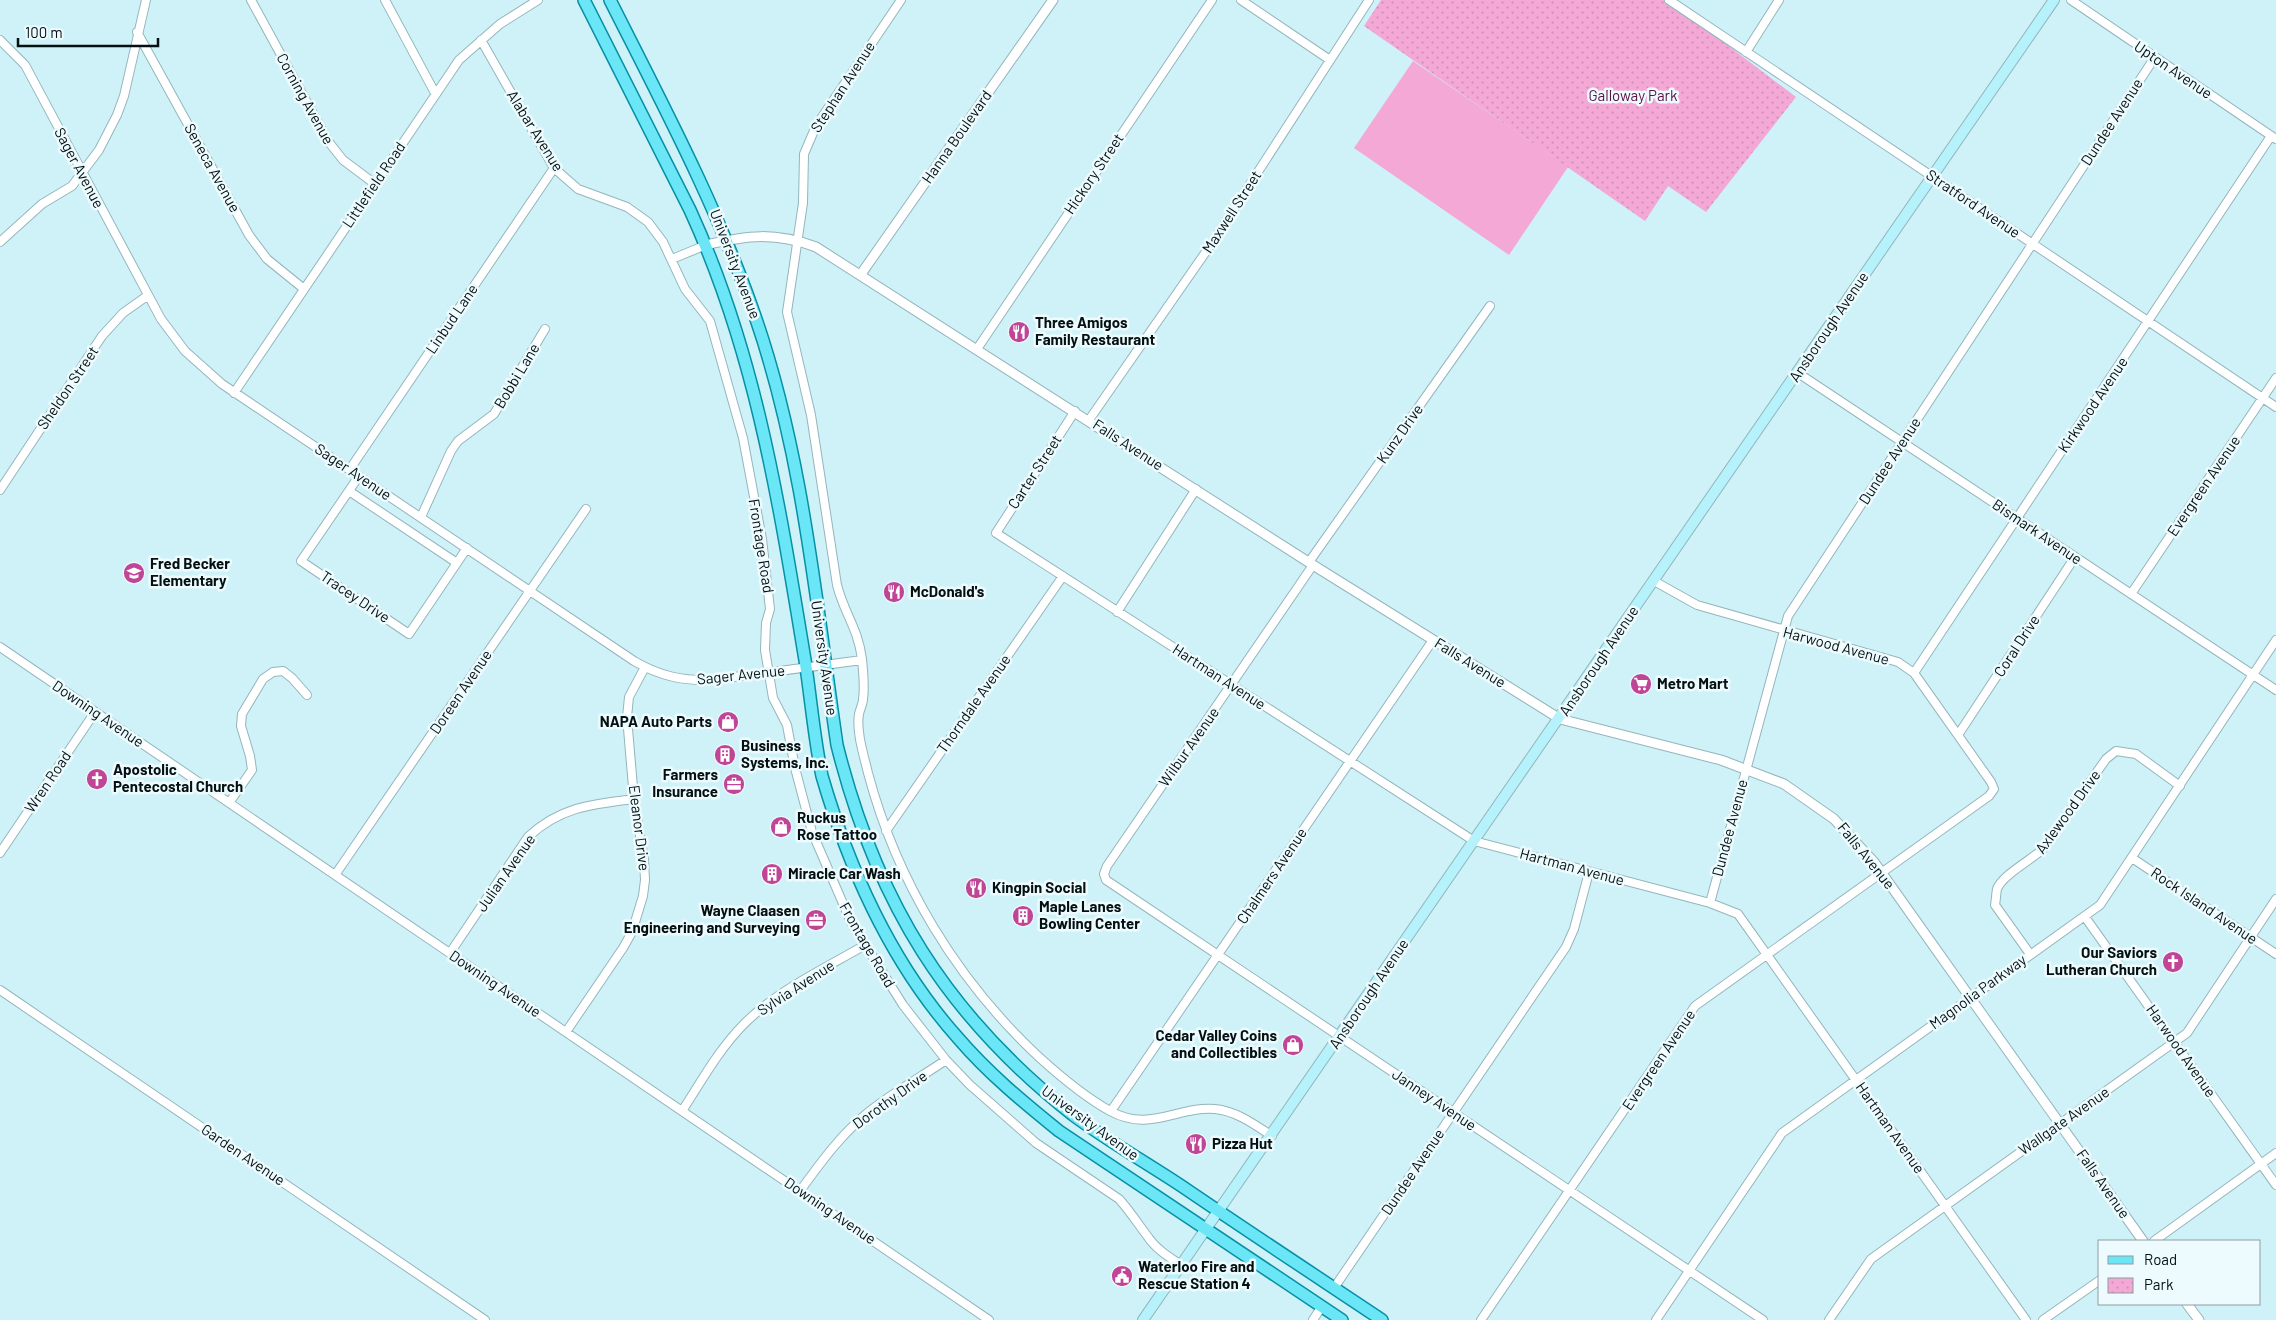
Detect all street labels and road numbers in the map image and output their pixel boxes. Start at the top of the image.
street label: Upton Avenue [2131,36,2216,102]
street label: Stephan Avenue [806,38,878,135]
street label: Corning Avenue [273,50,338,147]
street label: Dundee Avenue [2076,75,2146,168]
street label: Hanna Boulevard [917,86,995,186]
street label: Alabar Avenue [504,87,568,174]
street label: Seneca Avenue [181,120,245,215]
street label: Sager Avenue [51,124,109,211]
street label: Hickory Street [1060,130,1127,217]
street label: Littlefield Road [338,138,409,231]
street label: Stratford Avenue [1923,165,2024,241]
street label: Maxwell Street [1198,167,1265,256]
street label: University Avenue [707,206,765,321]
street label: Ansborough Avenue [1785,268,1872,385]
street label: Linbud Lane [421,280,481,357]
street label: Bobbi Lane [490,340,543,411]
street label: Sheldon Street [33,342,102,433]
street label: Kirkwood Avenue [2053,353,2131,456]
street label: Kunz Drive [1372,400,1426,467]
street label: Dundee Avenue [1854,414,1924,507]
street label: Falls Avenue [1090,415,1167,474]
street label: Carter Street [1003,431,1065,512]
street label: Evergreen Avenue [2163,432,2243,539]
street label: Sager Avenue [312,439,395,503]
street label: Bismark Avenue [1989,495,2086,568]
street label: Frontage Road [746,497,778,594]
street label: Tracey Drive [317,566,394,626]
street label: University Avenue [808,599,842,717]
street label: Ansborough Avenue [1555,602,1642,719]
street label: Coral Drive [1989,611,2043,680]
street label: Harwood Avenue [1781,622,1891,668]
street label: Falls Avenue [1432,633,1509,691]
street label: Hartman Avenue [1170,639,1269,713]
street label: Doreen Avenue [425,646,495,737]
street label: Thorndale Avenue [933,651,1014,756]
street label: Sager Avenue [696,660,786,688]
street label: Downing Avenue [49,676,148,750]
street label: Wilbur Avenue [1154,703,1222,790]
street label: Wren Road [20,747,74,816]
street label: Axlewood Drive [2031,766,2104,857]
street label: Dundee Avenue [1707,777,1751,878]
street label: Eleanor Drive [626,784,654,872]
street label: Falls Avenue [1834,818,1899,892]
street label: Chalmers Avenue [1232,824,1310,927]
street label: Julian Avenue [472,830,538,915]
street label: Hartman Avenue [1518,843,1626,889]
street label: Rock Island Avenue [2148,863,2261,947]
street label: Frontage Road [836,899,899,990]
street label: Ansborough Avenue [1325,935,1412,1052]
street label: Downing Avenue [446,946,545,1020]
street label: Magnolia Parkway [1926,950,2029,1032]
street label: Sylvia Avenue [753,956,837,1019]
street label: Harwood Avenue [2143,1001,2220,1100]
street label: Evergreen Avenue [1618,1006,1698,1113]
street label: Janney Avenue [1389,1064,1480,1134]
street label: Dorothy Drive [849,1066,930,1132]
street label: Hartman Avenue [1853,1078,1929,1177]
street label: University Avenue [1038,1081,1143,1164]
street label: Wallgate Avenue [2015,1082,2112,1158]
street label: Garden Avenue [198,1120,289,1189]
street label: Dundee Avenue [1377,1125,1448,1218]
street label: Falls Avenue [2073,1145,2134,1222]
street label: Downing Avenue [781,1173,880,1247]

